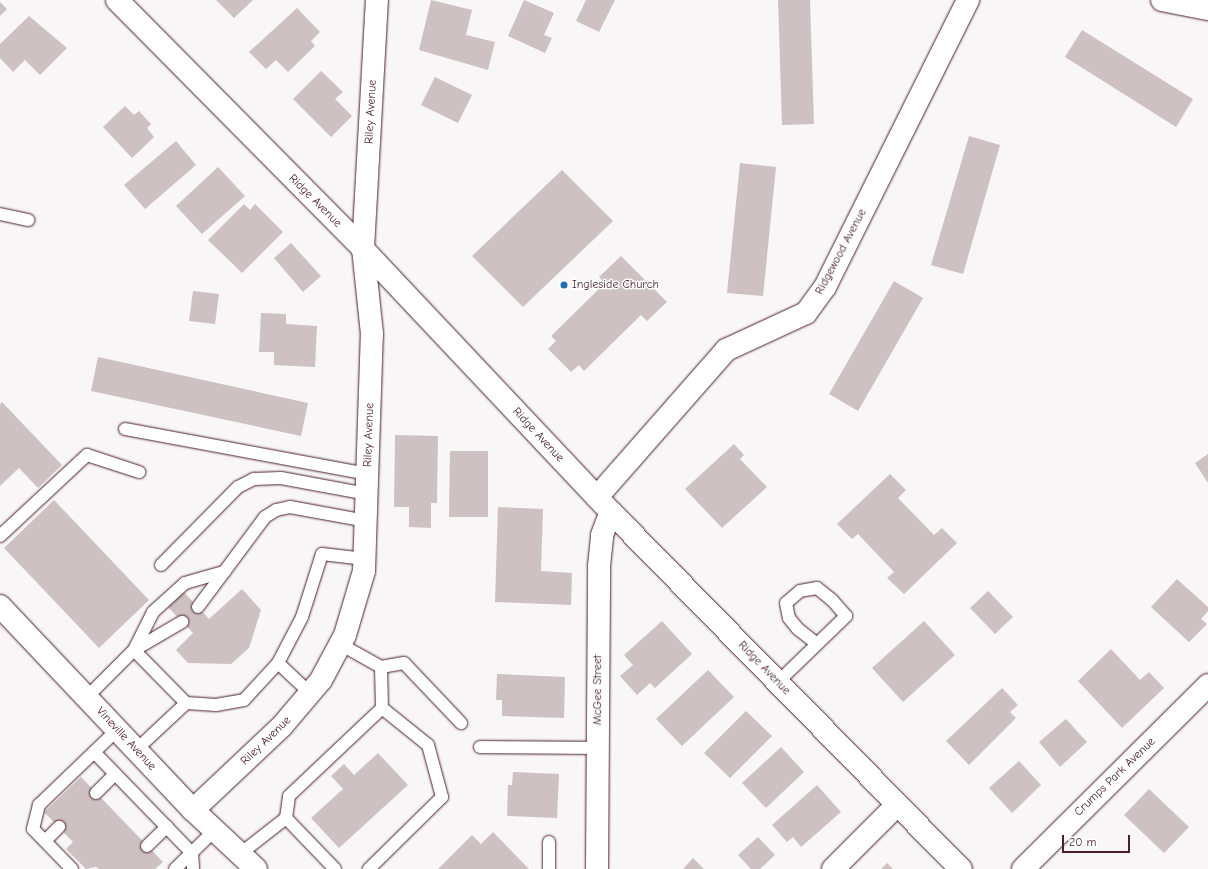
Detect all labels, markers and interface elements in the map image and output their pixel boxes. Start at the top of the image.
street label: Riley Avenue [362,79,380,145]
street label: Ridge Avenue [285,171,345,231]
street label: Ridgewood Avenue [812,207,870,297]
place label: Ingleside Church [572,278,659,292]
marker: Ingleside Church [559,280,569,290]
street label: Riley Avenue [361,403,377,467]
street label: Ridge Avenue [509,405,567,465]
street label: Ridge Avenue [735,638,793,698]
street label: McGee Street [591,655,605,725]
street label: Vineville Avenue [93,704,159,774]
street label: Riley Avenue [238,713,294,769]
street label: Crumps Park Avenue [1072,735,1158,819]
scale bar [1064,827,1132,853]
text: 20 m [1069,835,1097,849]

